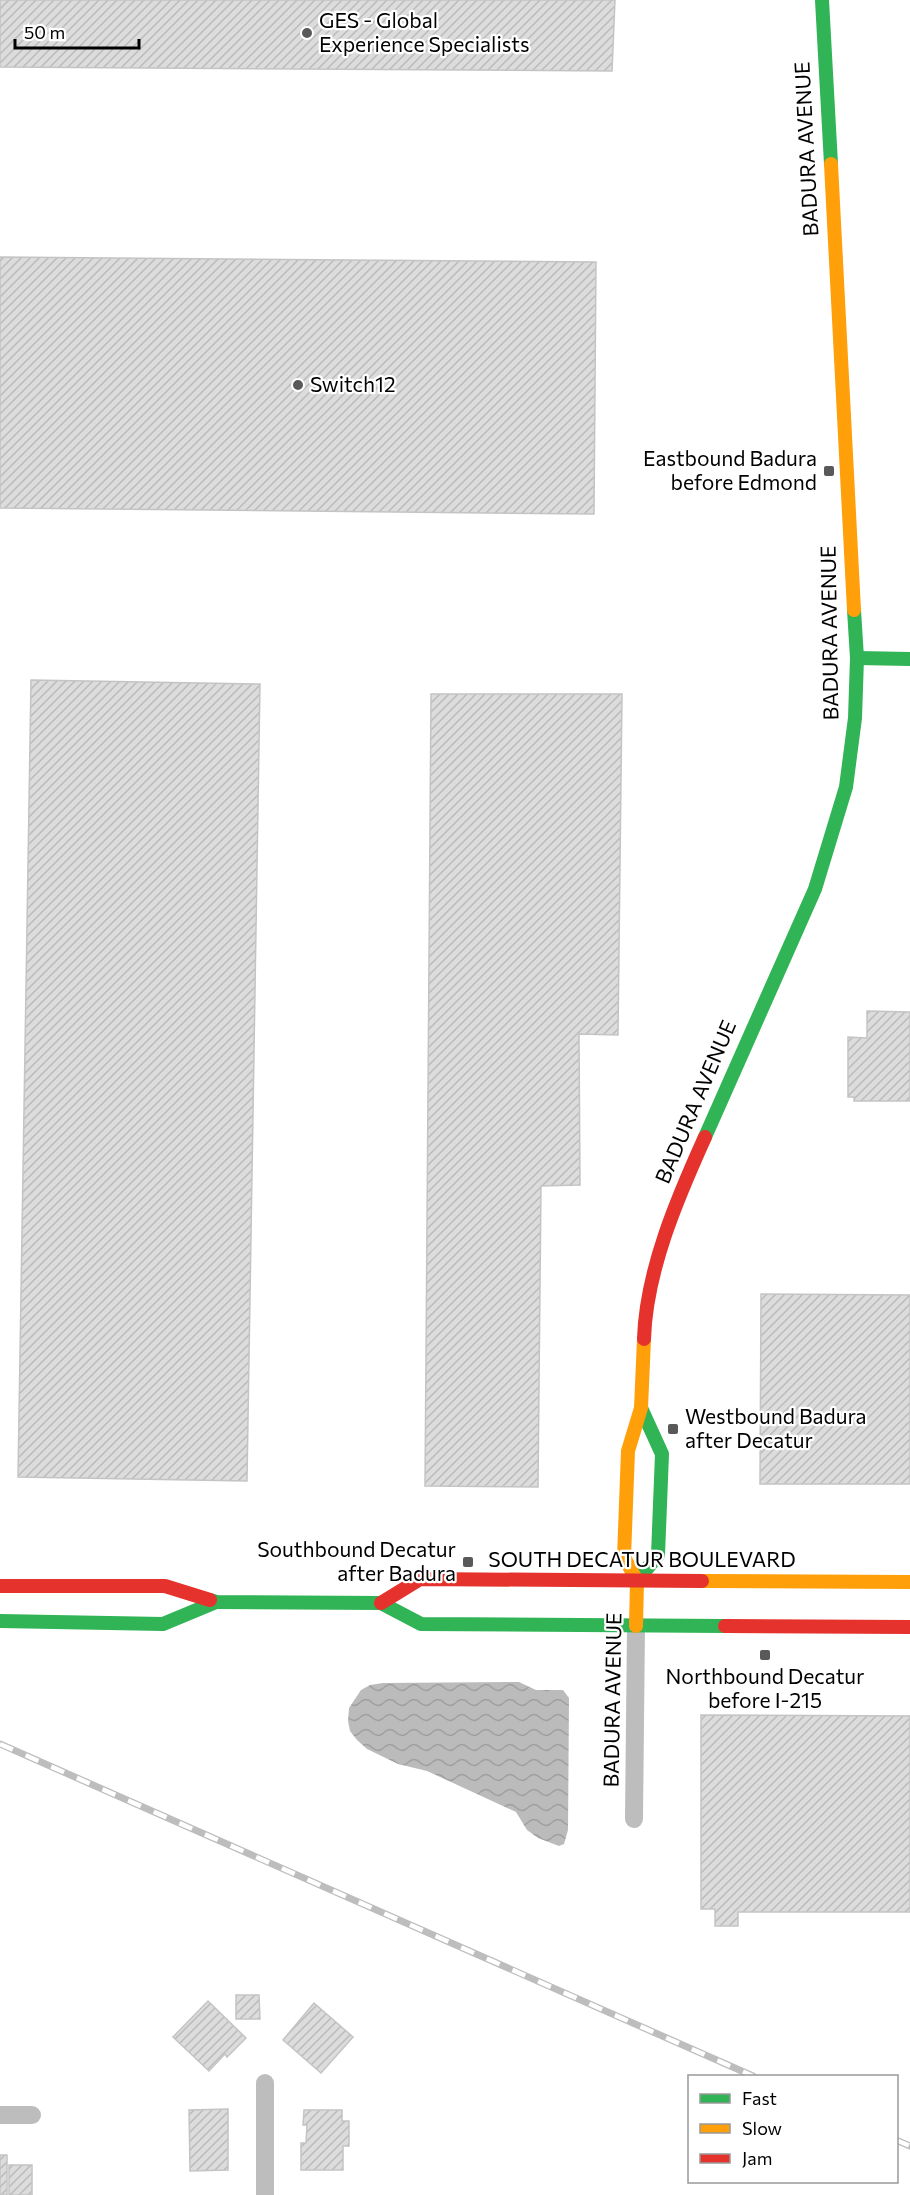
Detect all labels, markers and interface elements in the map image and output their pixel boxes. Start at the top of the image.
place label: GES - Global Experience Specialists [319,7,530,56]
scale bar [15,12,140,50]
text: 50 m [24,21,65,43]
marker: GES - Global Experience Specialists [300,26,314,40]
street label: BADURA AVENUE [788,61,823,237]
place label: Switch12 [310,371,396,396]
marker: Switch12 [291,378,305,392]
place label: Eastbound Badura before Edmond [643,445,817,494]
marker: Eastbound Badura before Edmond [822,464,836,478]
street label: BADURA AVENUE [814,545,843,721]
street label: BADURA AVENUE [649,1016,740,1187]
place label: Westbound Badura after Decatur [685,1403,867,1452]
marker: Westbound Badura after Decatur [666,1422,680,1436]
place label: Southbound Decatur after Badura [257,1536,456,1585]
street label: SOUTH DECATUR BOULEVARD [488,1546,796,1571]
marker: Southbound Decatur after Badura [461,1555,475,1569]
street label: BADURA AVENUE [597,1612,626,1788]
marker: Northbound Decatur before I-215 [758,1648,772,1662]
place label: Northbound Decatur before I-215 [666,1663,864,1712]
legend [688,2075,898,2183]
text: Fast [742,2087,777,2109]
text: Slow [742,2117,782,2139]
text: Jam [742,2147,772,2169]

